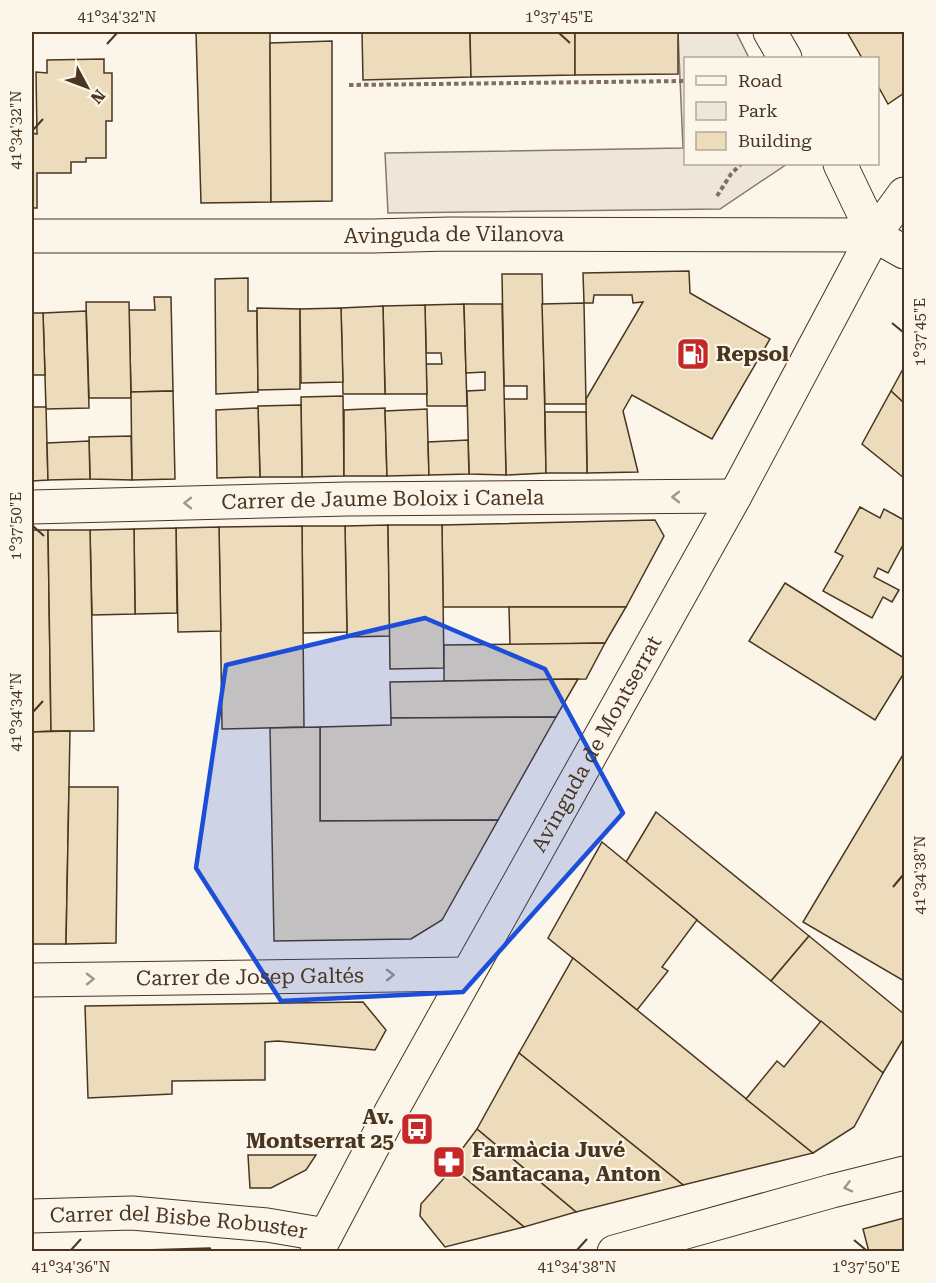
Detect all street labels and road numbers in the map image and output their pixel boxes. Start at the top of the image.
street label: Avinguda de Vilanova [344,222,565,248]
street label: Carrer de Jaume Boloix i Canela [221,485,545,514]
street label: Avinguda de Montserrat [527,632,667,856]
street label: Carrer de Josep Galtés [136,963,364,991]
street label: Carrer del Bisbe Robuster [49,1201,309,1244]

